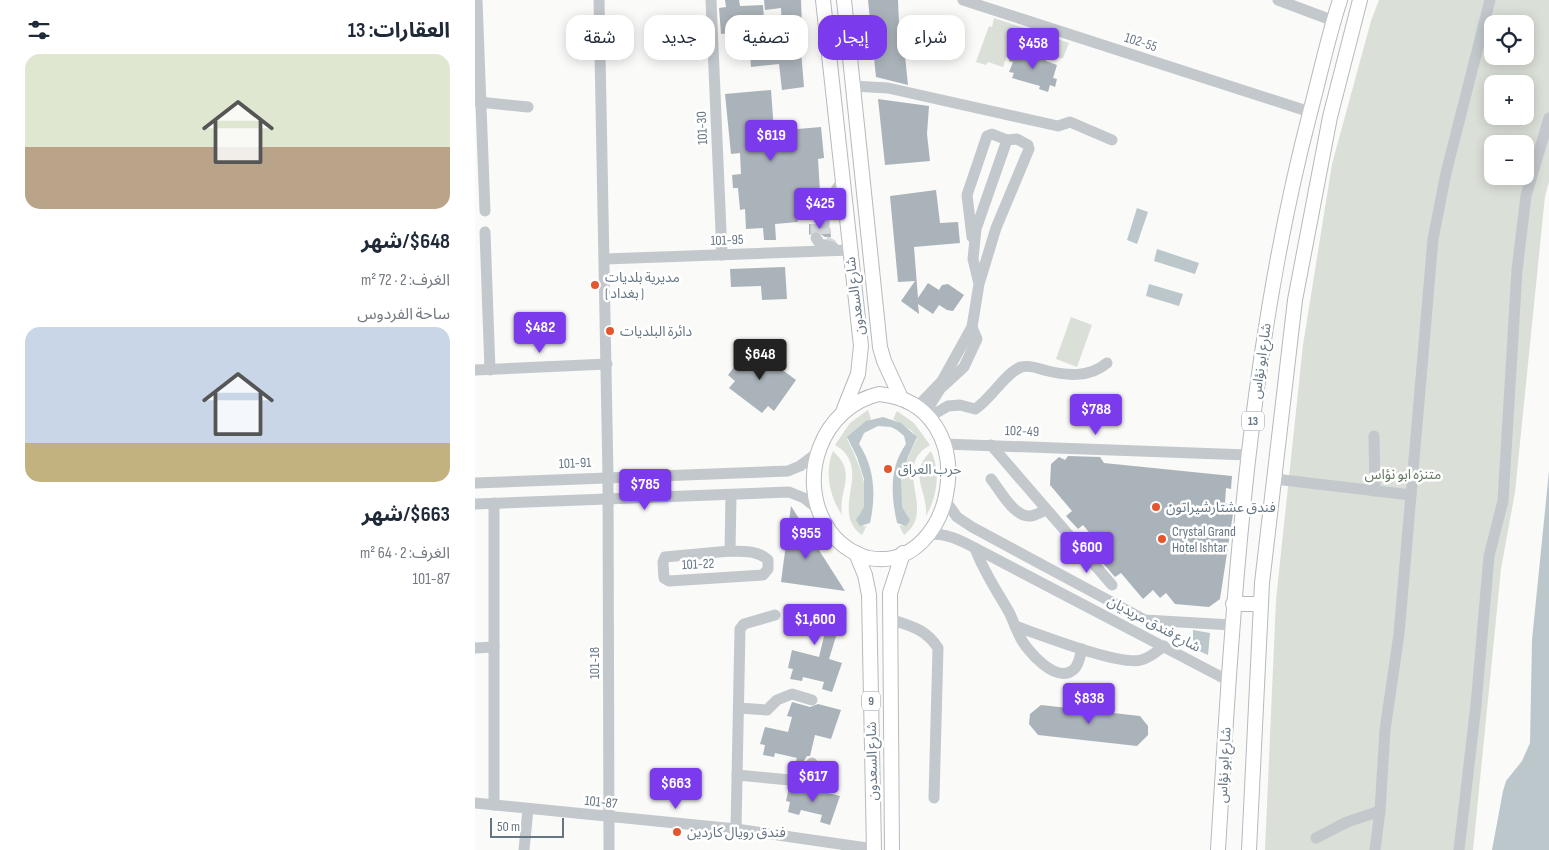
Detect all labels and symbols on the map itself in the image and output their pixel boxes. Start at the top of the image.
pin: $458 [1003,28,1063,70]
street label: 102-55 [1123,29,1160,55]
street label: 101-30 [693,111,711,145]
pin: $619 [741,120,801,162]
pin: $425 [790,188,850,230]
street label: 101-95 [710,231,744,249]
street label: شارع السعدون [842,256,870,336]
place label: مديرية بلديات ( بغداد ) [605,269,680,302]
marker: مديرية بلديات ( بغداد ) [589,279,601,291]
pin: $482 [510,312,570,354]
street label: شارع ابو نؤاس [1247,322,1277,400]
place label: دائرة البلديات [620,323,693,340]
marker: دائرة البلديات [604,325,616,337]
pin: $648 [730,338,790,381]
pin: $788 [1066,394,1126,436]
road number: 13 [1242,412,1264,431]
street label: 102-49 [1005,422,1039,440]
street label: 101-91 [558,454,592,472]
place label: حرب العراق [898,461,962,478]
marker: حرب العراق [882,463,894,475]
park label: متنزه ابو نؤاس [1365,466,1441,483]
pin: $785 [615,468,675,511]
place label: فندق عشتارشيراتون [1166,499,1276,516]
marker: فندق عشتارشيراتون [1150,501,1162,513]
pin: $955 [776,518,836,560]
place label: Crystal Grand Hotel Ishtar [1172,523,1236,556]
pin: $600 [1057,532,1117,574]
marker: Crystal Grand Hotel Ishtar [1156,533,1168,545]
street label: 101-22 [681,555,715,573]
street label: شارع فندق مريديان [1104,592,1203,657]
pin: $1,600 [774,604,856,646]
street label: 101-18 [586,647,603,679]
pin: $838 [1059,682,1119,725]
road number: 9 [862,691,880,710]
street label: شارع السعدون [863,721,883,801]
street label: شارع ابو نؤاس [1214,727,1236,804]
pin: $617 [783,760,843,803]
pin: $663 [646,768,706,810]
street label: 101-87 [584,792,619,812]
scale bar [490,815,564,838]
place label: فندق رويال كاردين [687,824,786,841]
marker: فندق رويال كاردين [671,826,683,838]

